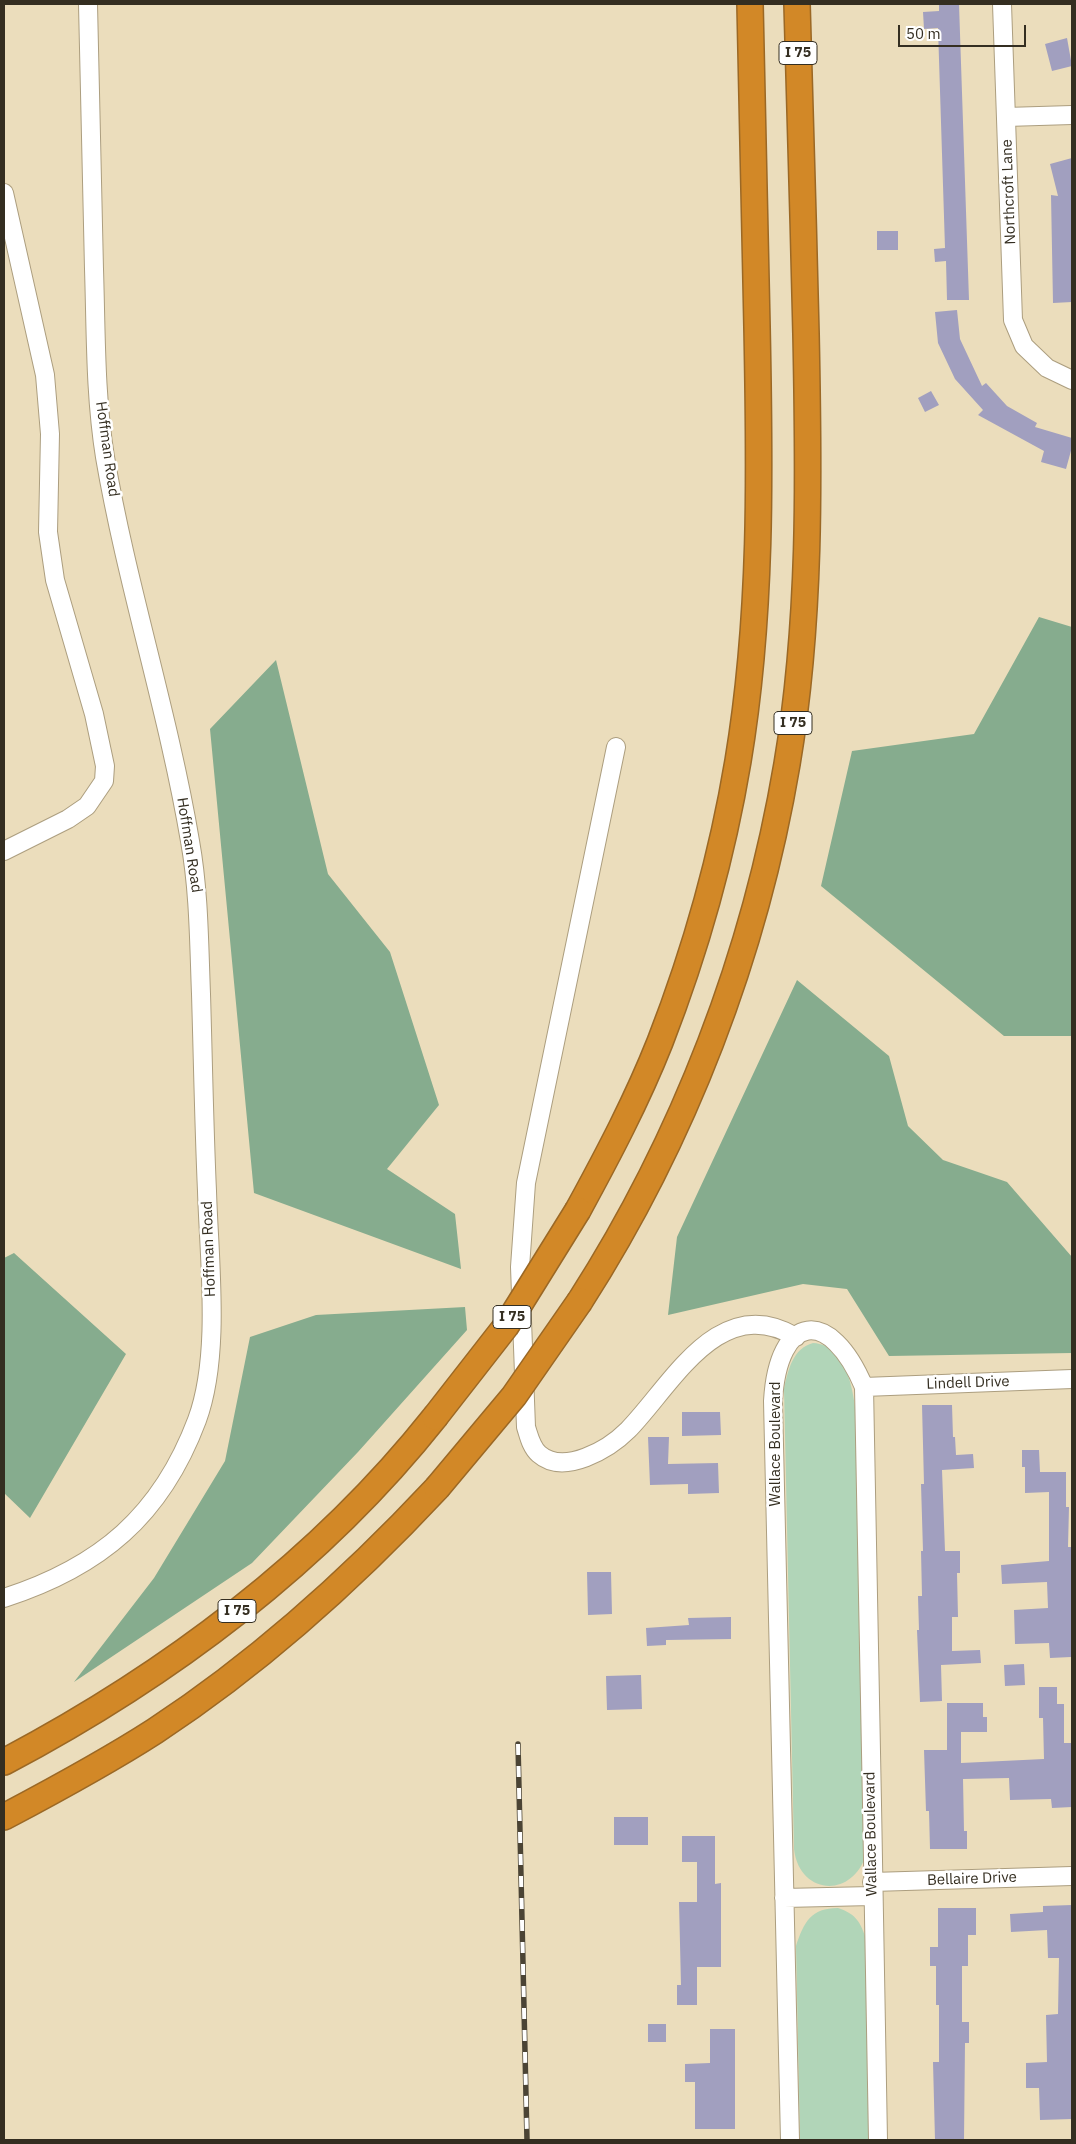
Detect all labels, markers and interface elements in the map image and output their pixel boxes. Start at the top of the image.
scale bar [901,15,1028,47]
text: 50 m [906,24,941,43]
road number: I 75 [779,42,817,64]
street label: Northcroft Lane [998,139,1020,245]
street label: Hoffman Road [91,400,123,498]
road number: I 75 [774,711,812,734]
street label: Hoffman Road [173,796,205,894]
street label: Hoffman Road [198,1201,220,1297]
road number: I 75 [493,1305,531,1328]
street label: Lindell Drive [926,1373,1010,1393]
street label: Wallace Boulevard [767,1382,785,1506]
road number: I 75 [218,1600,256,1622]
street label: Wallace Boulevard [861,1771,881,1897]
street label: Bellaire Drive [927,1868,1017,1890]

